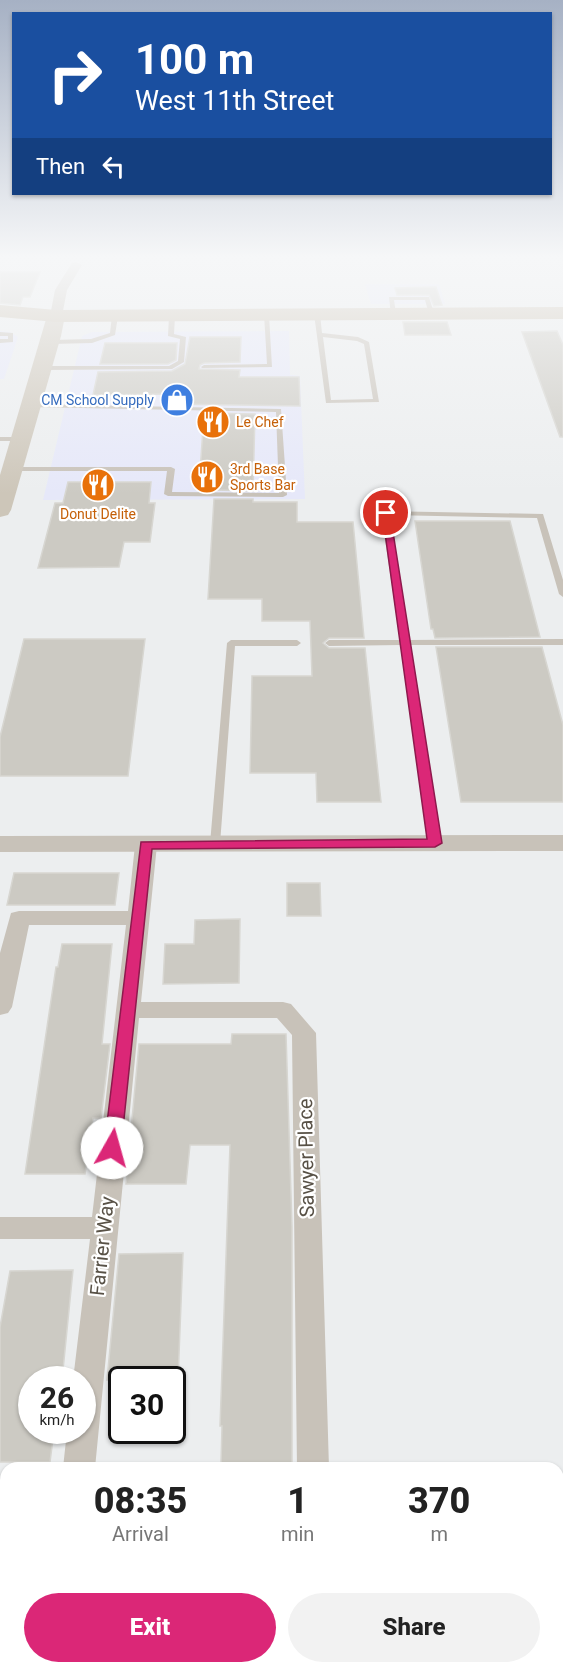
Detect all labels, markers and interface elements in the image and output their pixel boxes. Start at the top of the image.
text: 100 m [135,35,254,84]
icon: right [36,36,114,114]
text: West 11th Street [135,85,334,117]
icon: left [97,150,130,183]
text: Then [36,154,85,179]
shop icon: CM School Supply [159,382,195,418]
place label: CM School Supply [41,392,154,408]
restaurant icon: Le Chef [195,404,231,440]
place label: Le Chef [236,414,284,430]
restaurant icon: 3rd Base Sports Bar [189,459,225,495]
place label: 3rd Base Sports Bar [230,461,296,493]
restaurant icon: Donut Delite [80,467,116,503]
pin [360,487,411,538]
icon: arrive [369,496,402,529]
place label: Donut Delite [60,506,136,522]
street label: Sawyer Place [293,1098,319,1218]
position arrow [80,1116,144,1180]
street label: Farrier Way [85,1194,119,1297]
speed limit sign: 30 [108,1366,186,1444]
text: 26 [40,1380,74,1415]
text: km/h [39,1411,75,1429]
text: 08:35 [94,1480,187,1522]
text: 1 [287,1480,308,1522]
text: 370 [408,1480,470,1522]
text: Arrival [112,1522,169,1546]
text: min [281,1522,314,1546]
text: m [430,1522,448,1546]
button: Exit [24,1593,276,1662]
button: Share [288,1593,540,1662]

